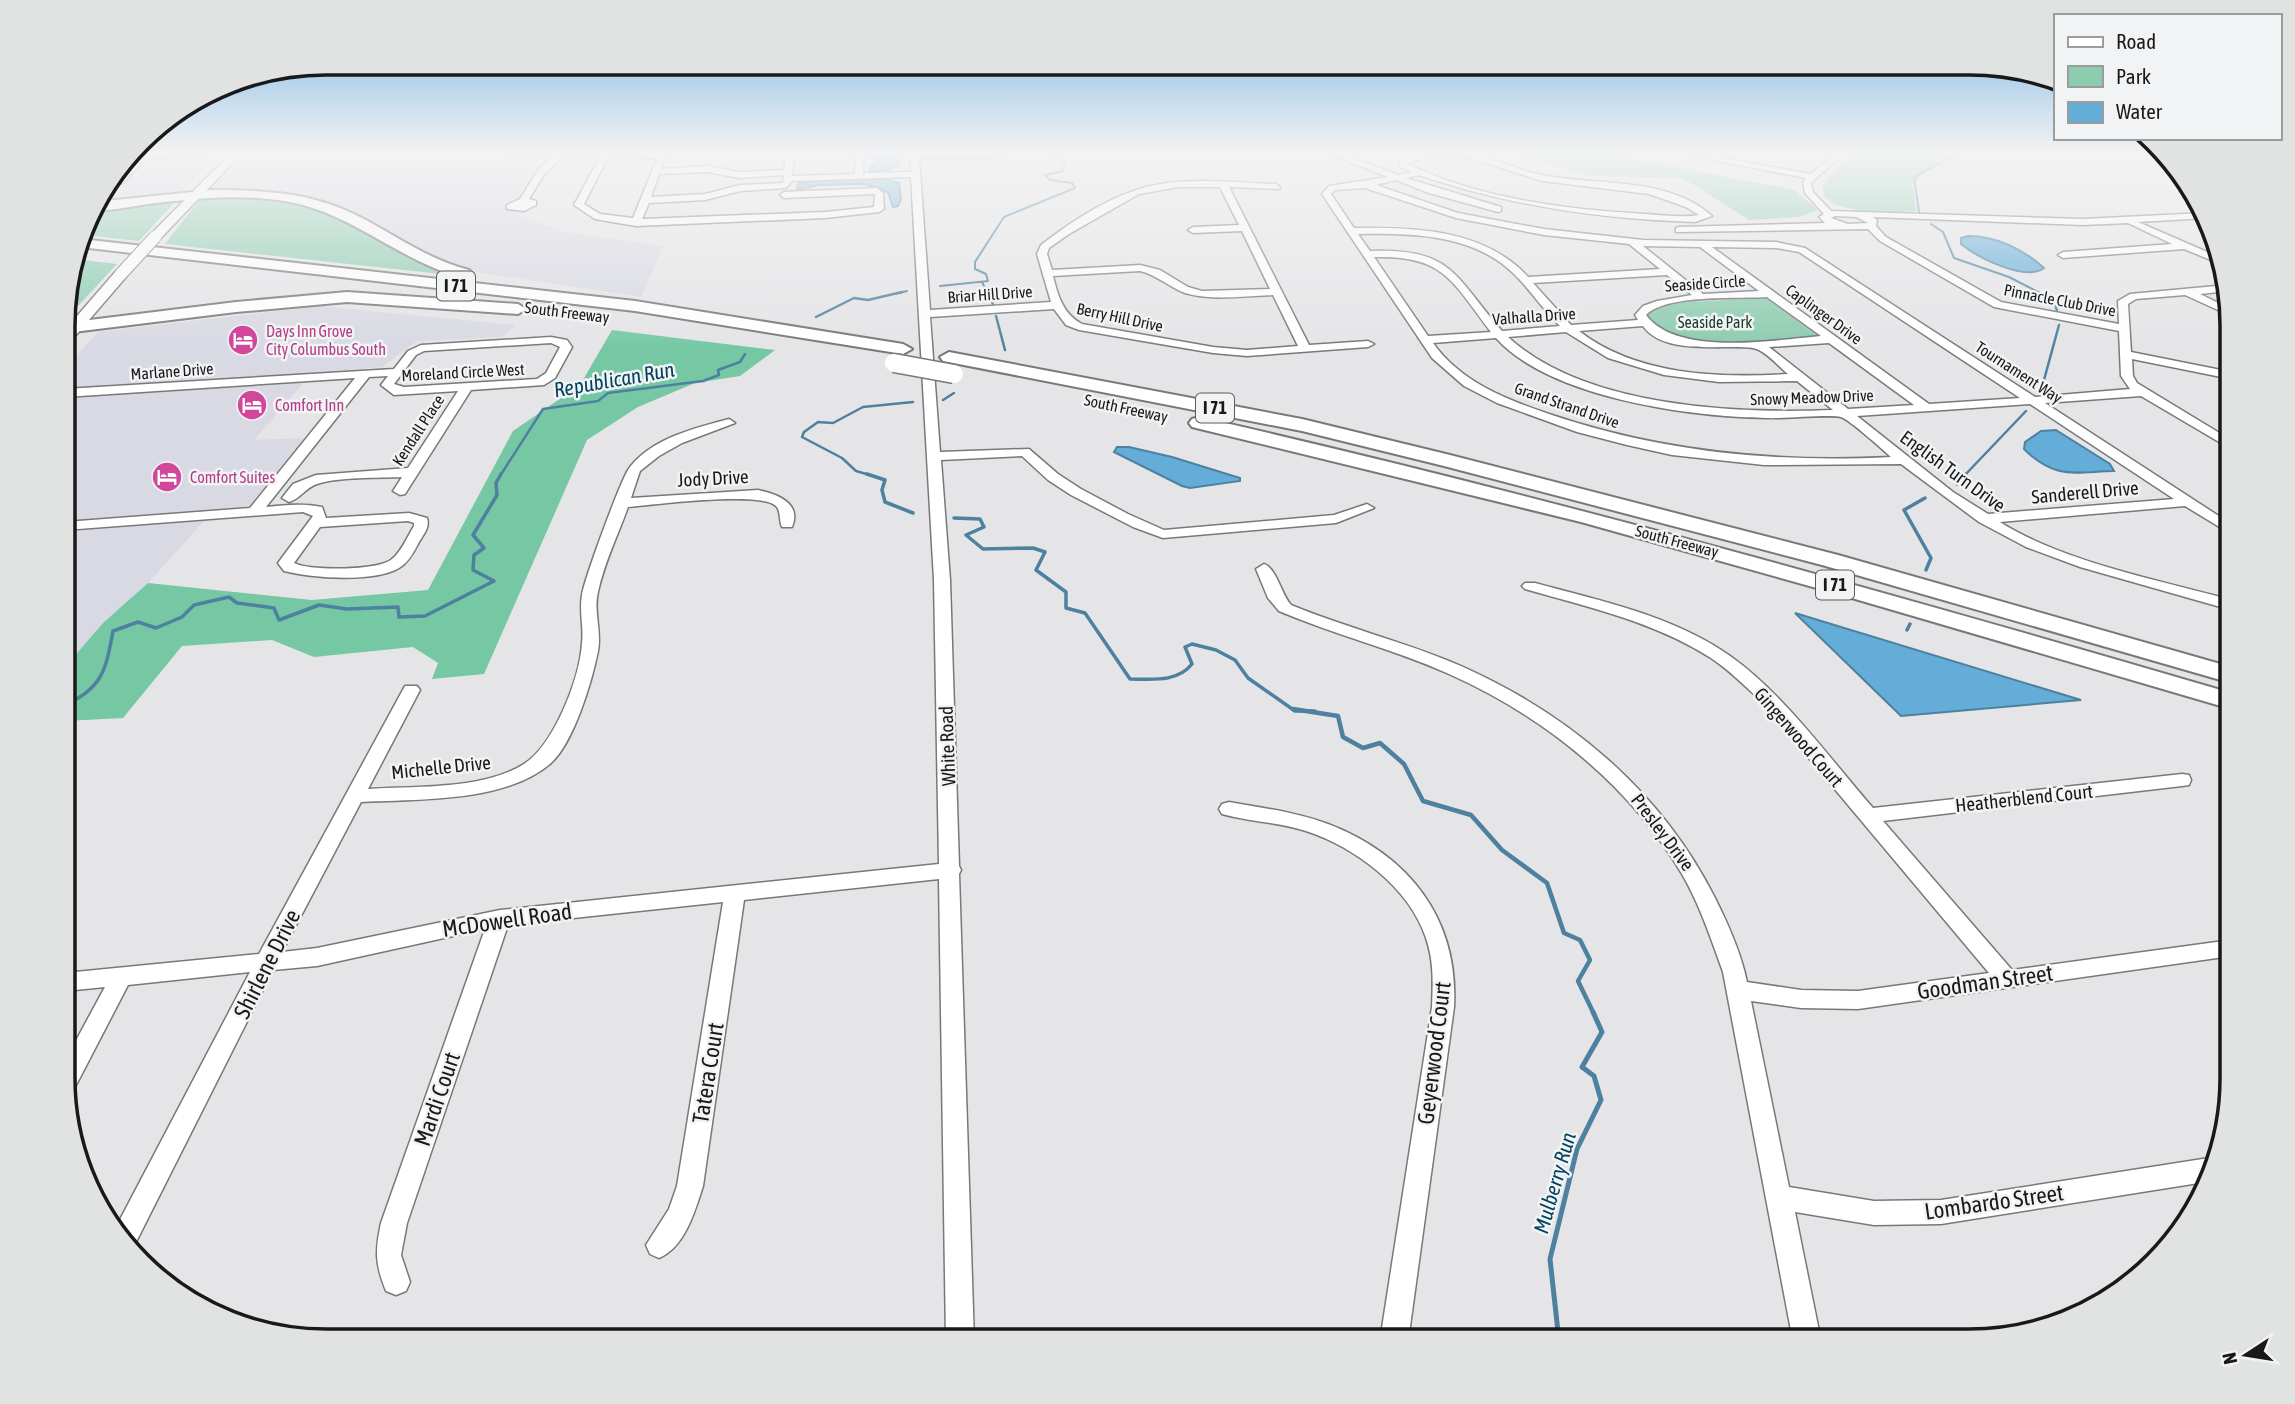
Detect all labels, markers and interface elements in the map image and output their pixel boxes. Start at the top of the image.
legend [2054,14,2281,140]
text: Road [2116,29,2156,53]
text: Park [2116,64,2151,88]
text: Water [2116,99,2163,123]
street label: Seaside Circle [1664,271,1746,295]
road number: I 71 [437,272,475,300]
street label: Caplinger Drive [1782,280,1866,348]
street label: Pinnacle Club Drive [2003,280,2117,320]
street label: Briar Hill Drive [947,282,1033,306]
street label: South Freeway [524,298,611,327]
street label: Berry Hill Drive [1075,299,1165,336]
street label: Valhalla Drive [1492,304,1576,328]
park label: Seaside Park [1678,313,1752,331]
place label: Days Inn Grove City Columbus South [266,322,386,359]
hotel icon: Days Inn Grove City Columbus South [226,323,260,357]
street label: Tournament Way [1972,337,2066,408]
water label: Republican Run [552,357,676,401]
street label: Marlane Drive [130,359,214,383]
street label: Moreland Circle West [401,360,525,384]
street label: Grand Strand Drive [1512,379,1622,431]
street label: Snowy Meadow Drive [1750,386,1874,409]
hotel icon: Comfort Inn [235,388,269,422]
street label: South Freeway [1082,390,1170,427]
street label: Kendall Place [388,391,448,469]
road number: I 71 [1196,394,1234,422]
place label: Comfort Inn [275,396,344,414]
street label: English Turn Drive [1896,426,2010,516]
hotel icon: Comfort Suites [150,460,184,494]
street label: Jody Drive [677,465,749,491]
place label: Comfort Suites [190,468,275,486]
street label: Sanderell Drive [2031,476,2139,508]
street label: South Freeway [1633,521,1721,562]
road number: I 71 [1816,570,1854,600]
street label: Gingerwood Court [1750,683,1848,791]
street label: White Road [935,706,959,786]
street label: Michelle Drive [390,751,492,783]
street label: Heatherblend Court [1954,780,2094,816]
street label: Presley Drive [1627,789,1699,875]
street label: McDowell Road [441,898,573,942]
street label: Shirlene Drive [228,905,306,1023]
street label: Goodman Street [1915,960,2055,1004]
street label: Geyerwood Court [1412,980,1456,1126]
street label: Tatera Court [687,1021,729,1125]
street label: Mardi Court [409,1049,465,1149]
water label: Mulberry Run [1528,1129,1580,1236]
street label: Lombardo Street [1923,1179,2065,1225]
north arrow [2211,1320,2281,1390]
text: N [2217,1351,2241,1366]

